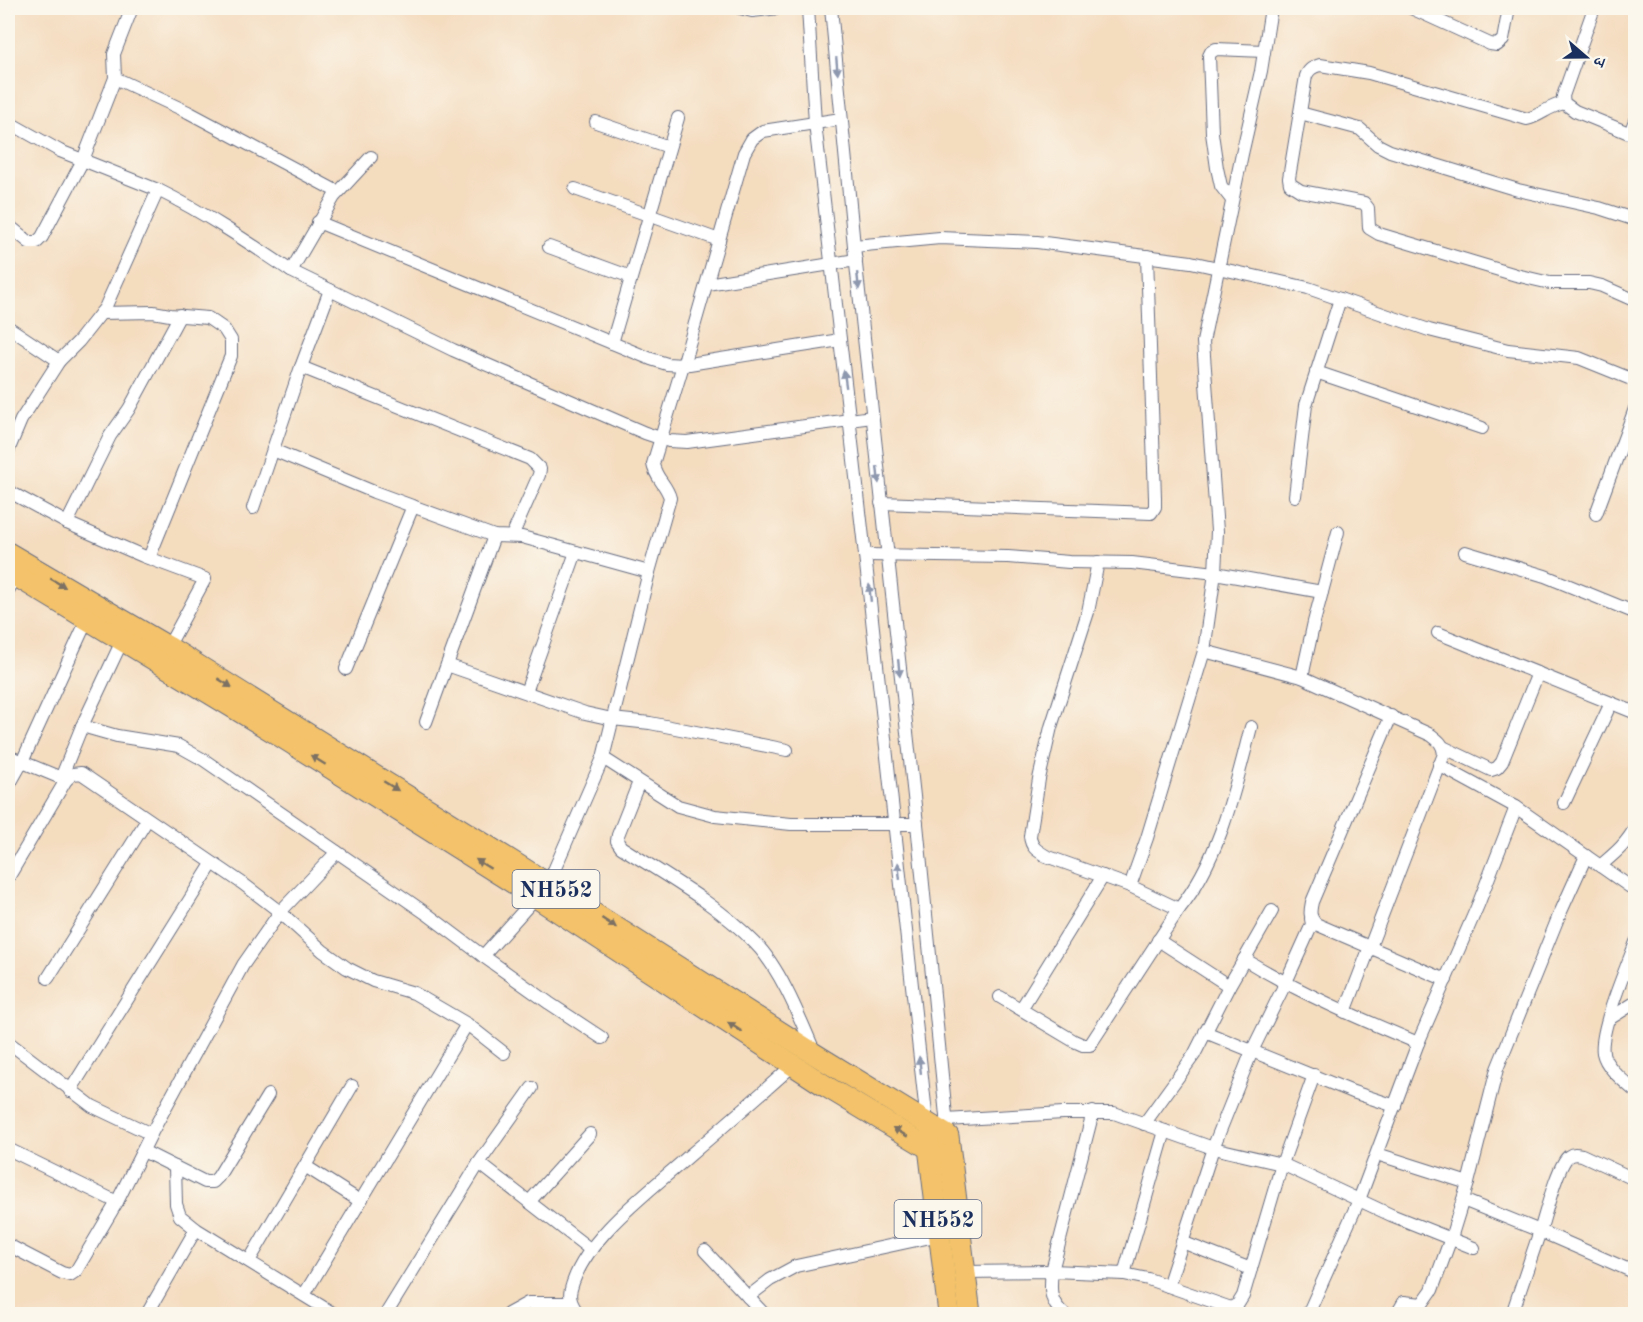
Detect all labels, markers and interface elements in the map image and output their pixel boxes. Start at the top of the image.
north arrow [1556,27,1616,87]
text: उ [1589,54,1607,70]
one-way arrow [832,56,841,75]
one-way arrow [853,271,863,290]
one-way arrow [840,369,849,388]
one-way arrow [873,465,883,484]
one-way arrow [50,577,66,588]
one-way arrow [865,584,874,603]
one-way arrow [894,659,904,678]
one-way arrow [217,677,234,688]
one-way arrow [310,755,326,766]
one-way arrow [383,780,399,791]
one-way arrow [476,858,492,870]
one-way arrow [895,861,904,880]
road number: NH552 [512,870,600,908]
one-way arrow [601,918,617,929]
one-way arrow [728,1021,744,1033]
one-way arrow [915,1055,925,1074]
one-way arrow [892,1126,908,1137]
road number: NH552 [894,1200,982,1238]

